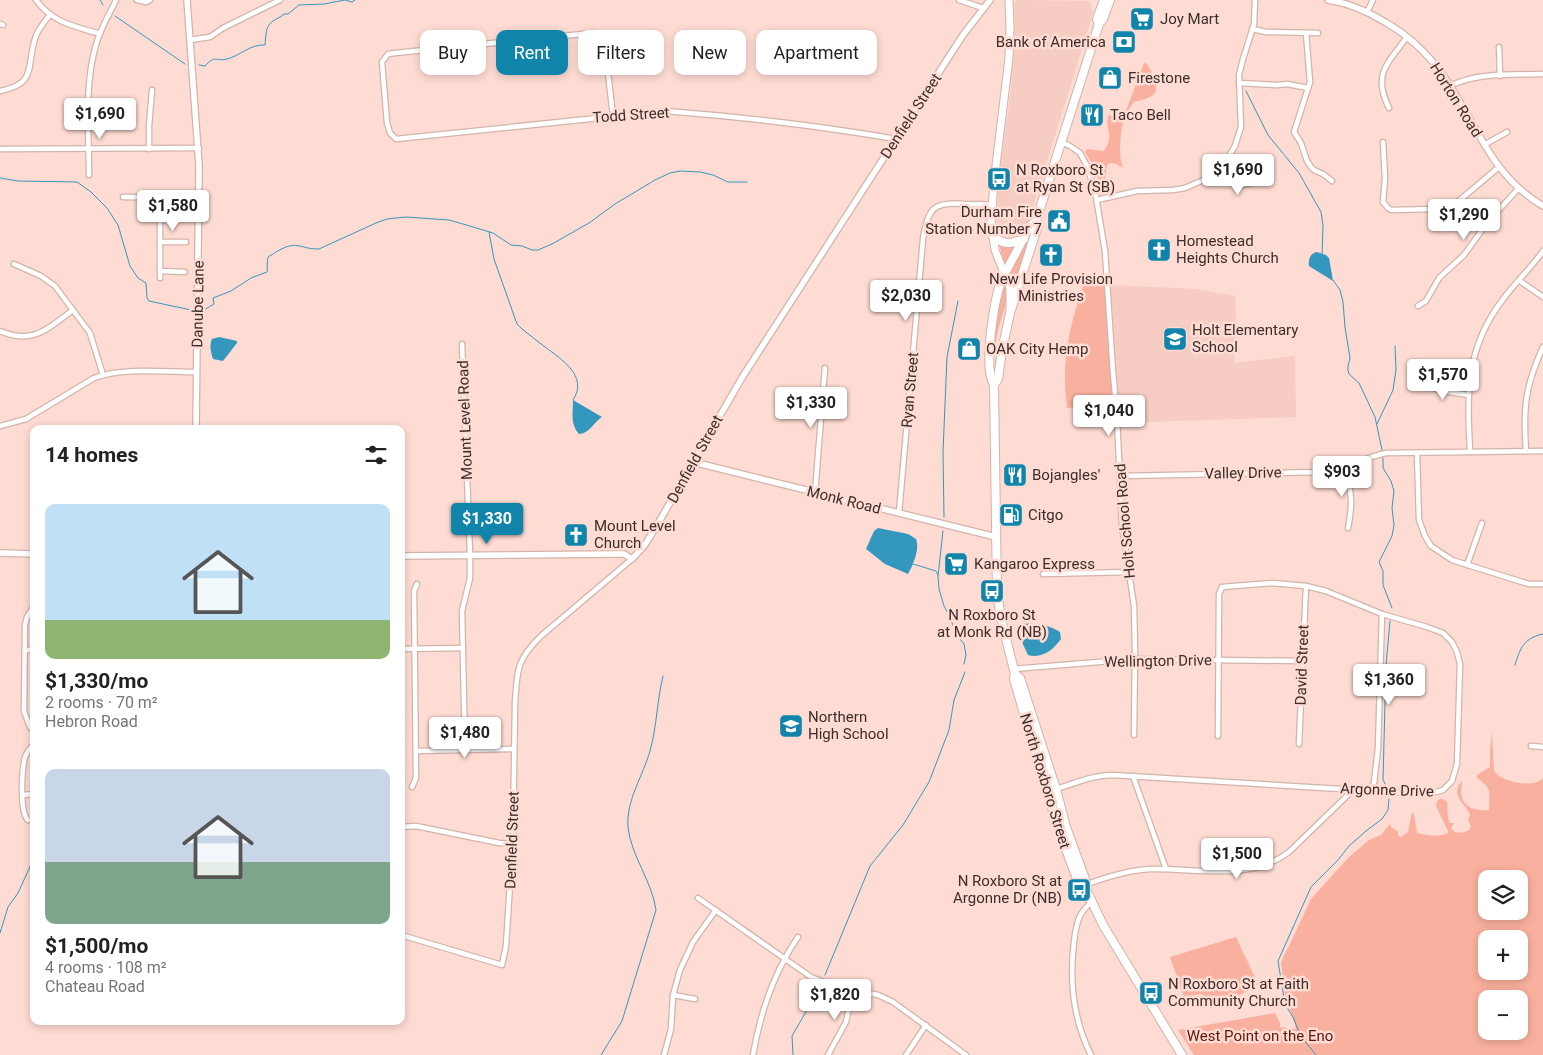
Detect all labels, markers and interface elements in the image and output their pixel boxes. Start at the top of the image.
supermarket icon: Joy Mart [1129,6,1155,32]
place label: Joy Mart [1160,10,1219,28]
bank icon: Bank of America [1111,29,1137,55]
chip: Buy [420,30,486,75]
chip: Rent [496,30,568,75]
chip: Filters [578,30,664,75]
chip: New [674,30,746,75]
chip: Apartment [756,30,877,75]
place label: Bank of America [996,33,1106,51]
street label: Horton Road [1426,59,1486,141]
shop icon: Firestone [1097,65,1123,91]
place label: Firestone [1128,69,1190,87]
street label: Denfield Street [877,70,945,162]
pin: $1,690 [59,98,141,140]
restaurant icon: Taco Bell [1079,102,1105,128]
street label: Todd Street [592,103,670,127]
text: $1,690 [75,104,125,123]
place label: Taco Bell [1110,106,1171,124]
pin: $1,690 [1197,154,1279,196]
text: $1,690 [1213,160,1263,179]
place label: N Roxboro St at Ryan St (SB) [1016,161,1115,196]
bus stop icon: N Roxboro St at Ryan St (SB) [986,166,1012,192]
pin: $1,580 [132,190,214,232]
text: $1,580 [148,196,198,215]
pin: $1,290 [1423,198,1505,241]
place label: Durham Fire Station Number 7 [925,203,1042,238]
text: $1,290 [1439,205,1489,224]
public building icon: Durham Fire Station Number 7 [1046,208,1072,234]
place label: Homestead Heights Church [1176,232,1279,267]
church icon: Homestead Heights Church [1146,237,1172,263]
church icon: New Life Provision Ministries [1038,242,1064,268]
street label: Danube Lane [188,260,208,348]
place label: New Life Provision Ministries [989,270,1113,305]
pin: $2,030 [865,280,947,322]
text: $2,030 [881,286,931,305]
place label: Holt Elementary School [1192,321,1298,356]
school or university icon: Holt Elementary School [1162,326,1188,352]
shop icon: OAK City Hemp [956,336,982,362]
place label: OAK City Hemp [986,340,1088,358]
street label: Ryan Street [898,351,922,429]
pin: $1,570 [1402,358,1484,401]
street label: Mount Level Road [454,360,476,480]
text: $1,570 [1418,365,1468,384]
pin: $1,330 [770,386,852,429]
text: $1,330 [786,393,836,412]
pin: $1,040 [1068,394,1150,437]
text: $1,040 [1084,401,1134,420]
street label: Denfield Street [663,412,727,506]
icon: filters [362,441,390,469]
text: 14 homes [45,443,138,467]
pin: $903 [1312,456,1372,498]
restaurant icon: Bojangles' [1002,462,1028,488]
text: $903 [1324,462,1360,481]
street label: Holt School Road [1111,463,1139,579]
street label: Valley Drive [1204,463,1282,483]
place label: Bojangles' [1032,466,1100,484]
street label: Monk Road [805,482,883,518]
pin: $1,330 [446,502,528,545]
fuel station icon: Citgo [998,502,1024,528]
place label: Citgo [1028,506,1063,524]
text: $1,330 [462,509,512,528]
place label: Mount Level Church [594,517,676,552]
church icon: Mount Level Church [563,522,589,548]
icon: home [173,537,263,627]
supermarket icon: Kangaroo Express [943,551,969,577]
place label: Kangaroo Express [974,555,1095,573]
bus stop icon: N Roxboro St at Monk Rd (NB) [979,578,1005,604]
place label: N Roxboro St at Monk Rd (NB) [937,606,1047,641]
street label: David Street [1292,624,1312,706]
street label: Wellington Drive [1104,651,1212,671]
pin: $1,360 [1348,664,1430,706]
text: $1,330/mo [45,669,148,693]
text: $1,360 [1364,670,1414,689]
text: 2 rooms · 70 m² [45,693,158,712]
place label: Northern High School [808,708,889,743]
street label: North Roxboro Street [1016,711,1074,851]
text: Hebron Road [45,712,138,731]
school or university icon: Northern High School [778,713,804,739]
pin: $1,480 [424,716,506,759]
text: $1,480 [440,723,490,742]
street label: Argonne Drive [1340,779,1434,801]
street label: Denfield Street [501,791,523,889]
icon: home [173,802,263,892]
pin: $1,500 [1196,838,1278,880]
text: $1,500 [1212,844,1262,863]
map controls [1478,870,1528,1040]
button: layers [1478,870,1528,920]
place label: N Roxboro St at Argonne Dr (NB) [953,872,1062,907]
bus stop icon: N Roxboro St at Argonne Dr (NB) [1066,877,1092,903]
button: + [1478,930,1528,980]
text: $1,500/mo [45,934,148,958]
text: 4 rooms · 108 m² [45,958,167,977]
place label: N Roxboro St at Faith Community Church [1168,975,1309,1010]
text: Chateau Road [45,977,145,996]
pin: $1,820 [794,978,876,1021]
bus stop icon: N Roxboro St at Faith Community Church [1138,980,1164,1006]
text: $1,820 [810,985,860,1004]
button: − [1478,990,1528,1040]
park label: West Point on the Eno [1187,1027,1333,1045]

